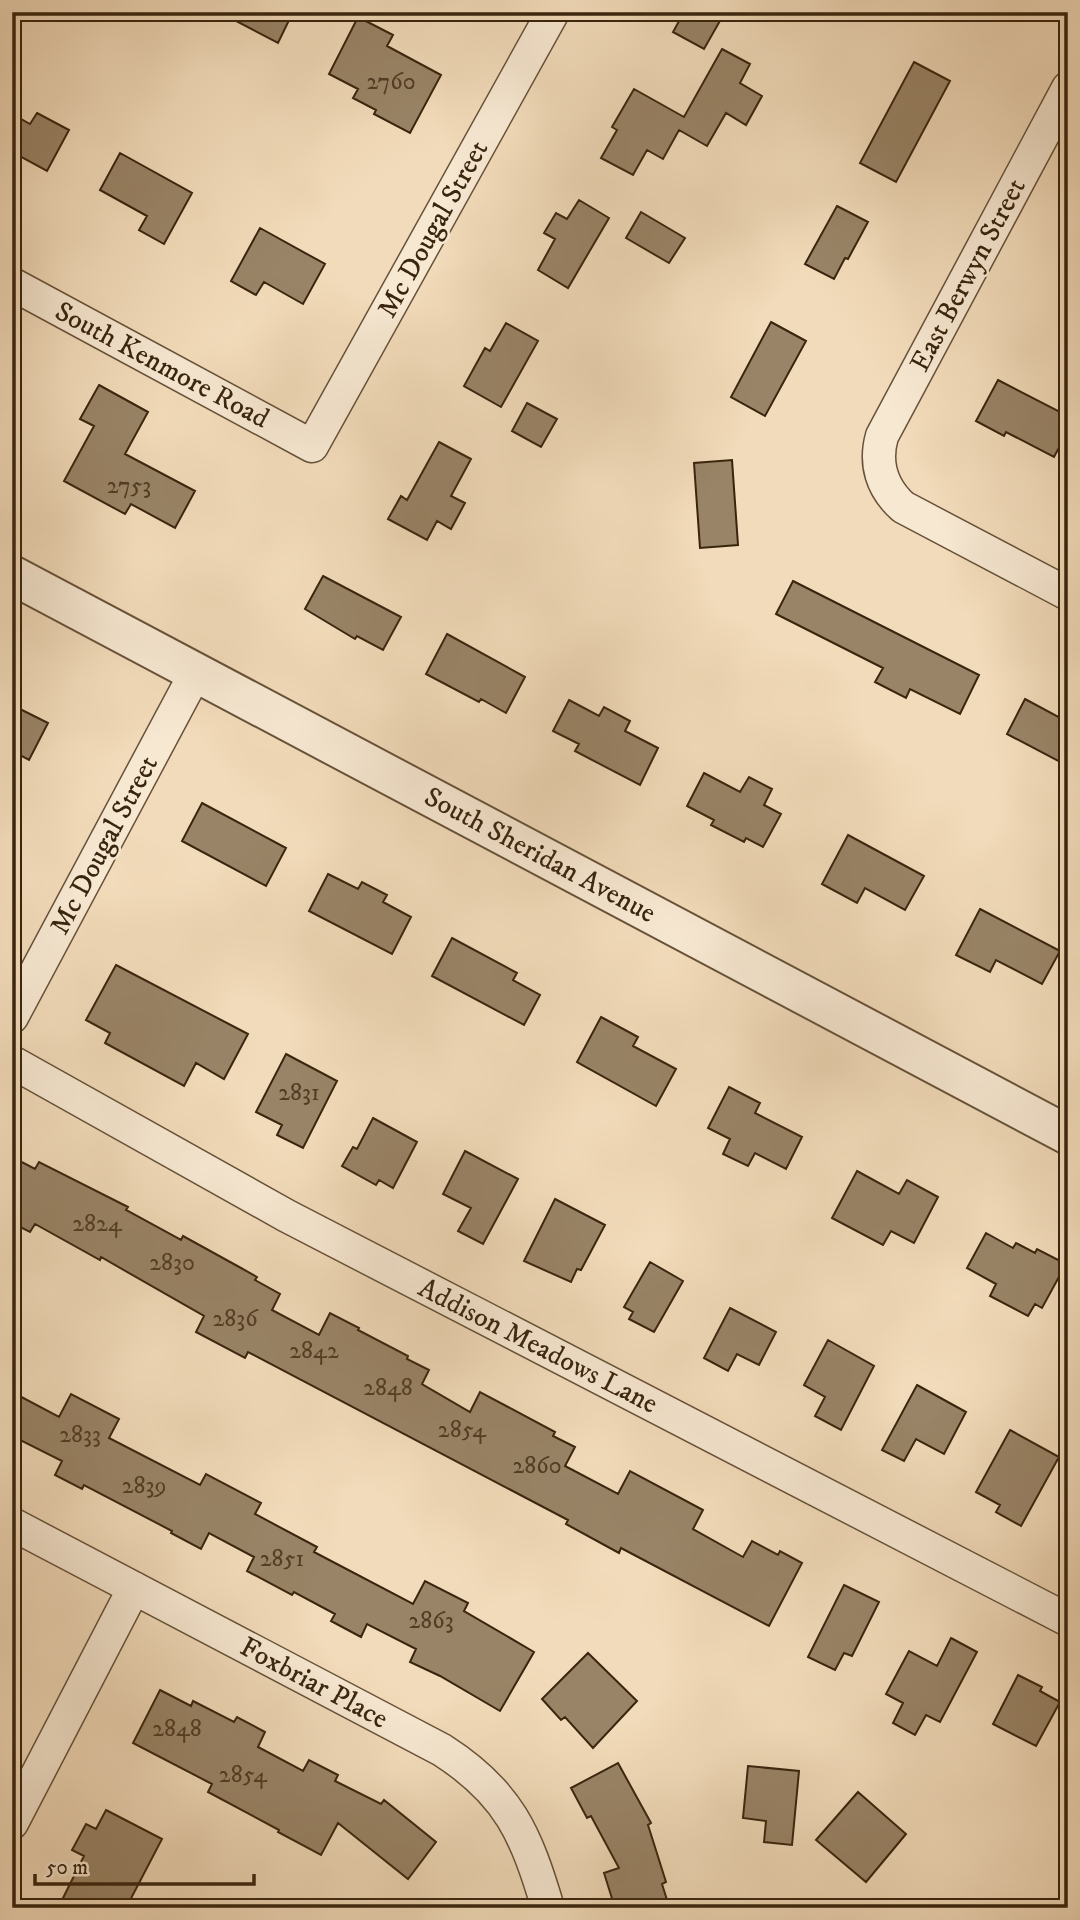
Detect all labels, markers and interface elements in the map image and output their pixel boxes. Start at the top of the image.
house number: 2760 [366,67,416,97]
street label: Mc Dougal Street [370,134,496,324]
street label: East Berwyn Street [902,172,1034,378]
street label: South Kenmore Road [49,294,275,436]
house number: 2753 [107,471,151,501]
street label: Mc Dougal Street [42,750,166,940]
street label: South Sheridan Avenue [418,779,662,931]
house number: 2831 [278,1078,320,1108]
house number: 2824 [72,1209,123,1239]
house number: 2830 [149,1248,195,1278]
street label: Addison Meadows Lane [412,1270,664,1422]
house number: 2836 [212,1304,259,1334]
house number: 2842 [289,1336,339,1366]
house number: 2848 [363,1373,413,1403]
house number: 2854 [438,1415,487,1445]
house number: 2833 [59,1420,101,1450]
house number: 2860 [512,1451,562,1481]
house number: 2839 [122,1471,166,1501]
house number: 2851 [260,1544,304,1574]
house number: 2863 [408,1606,454,1636]
street label: Foxbriar Place [234,1629,394,1737]
house number: 2848 [152,1714,202,1744]
house number: 2854 [219,1760,268,1790]
scale bar [35,1843,254,1887]
text: 50 m [46,1855,88,1881]

